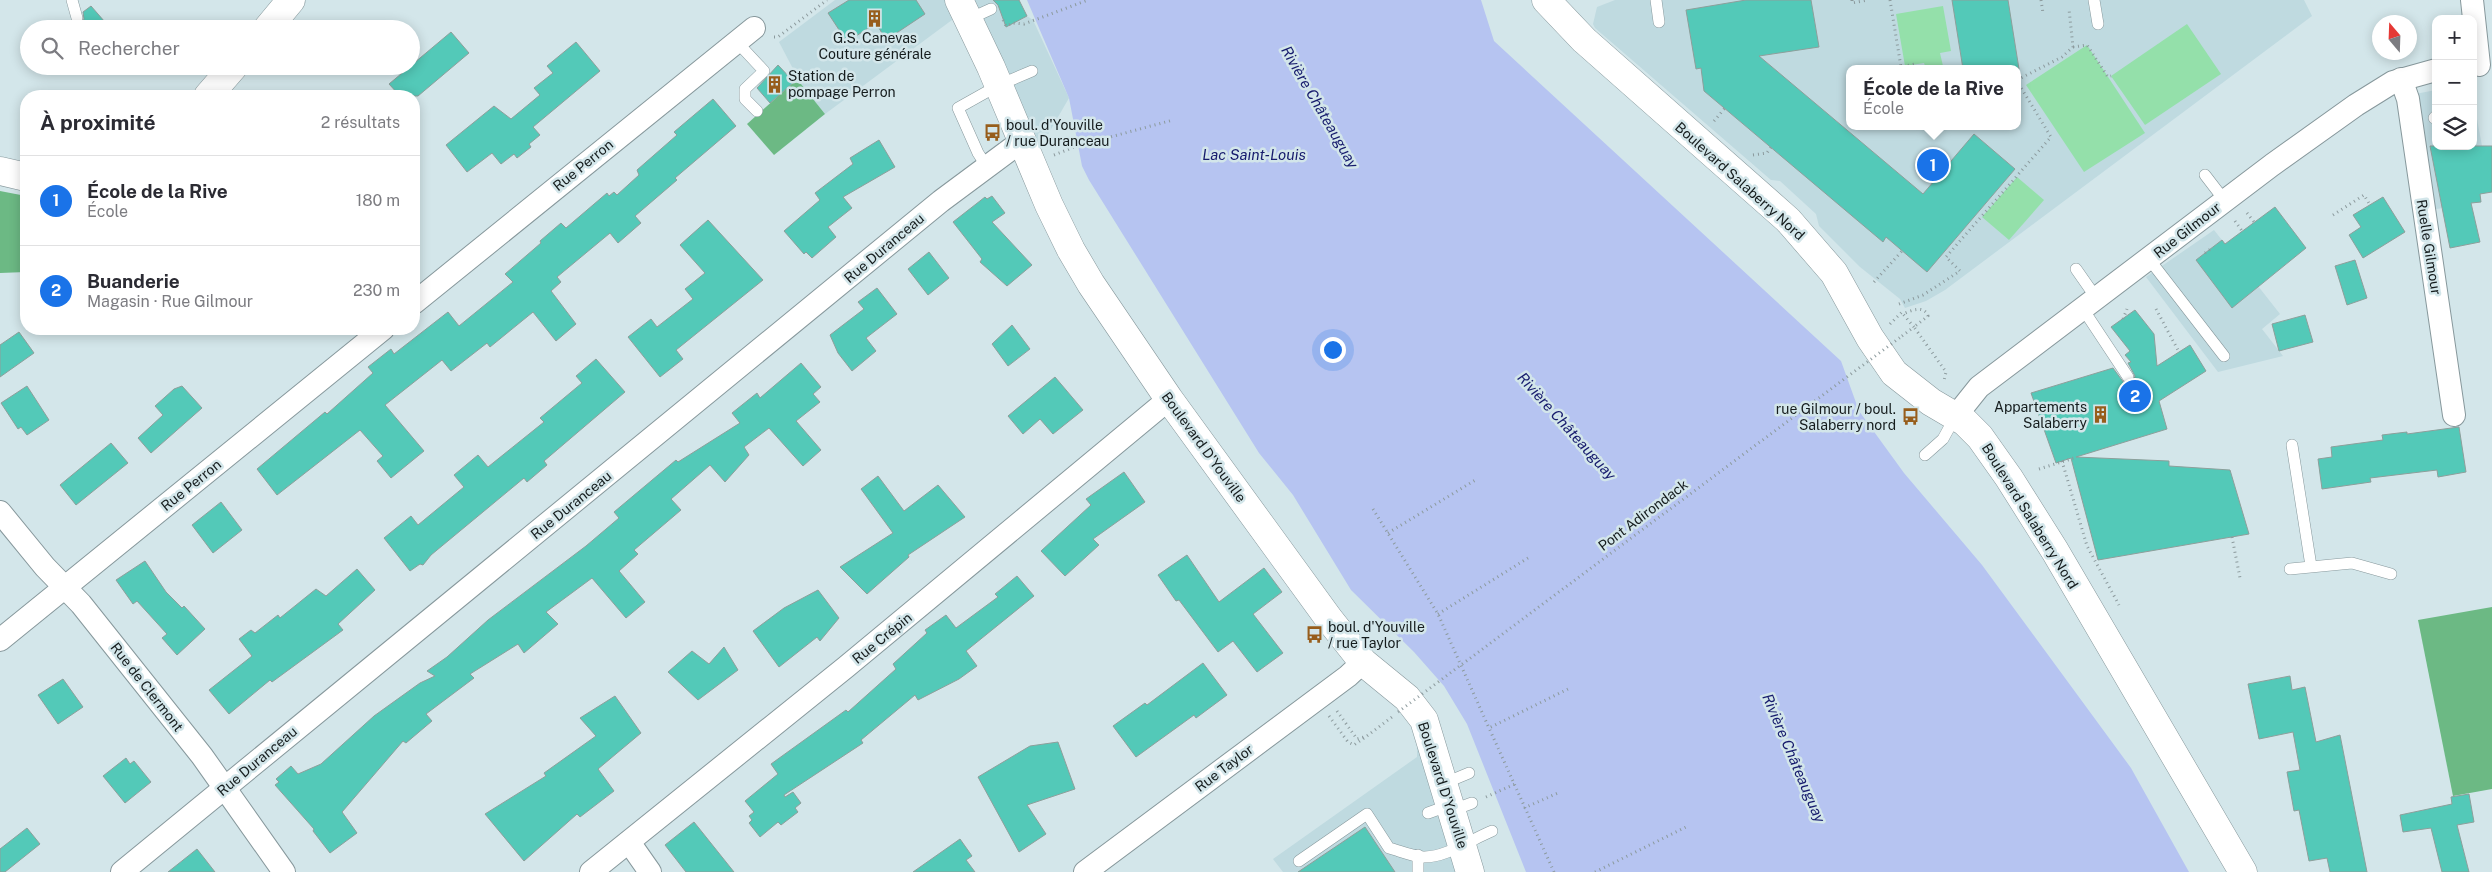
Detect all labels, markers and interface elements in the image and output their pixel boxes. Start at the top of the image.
building icon: G.S. Canevas Couture générale [865,8,885,28]
north arrow [2372,15,2417,60]
map controls [2432,15,2477,150]
button: + [2432,15,2477,60]
search box [20,20,420,75]
place label: G.S. Canevas Couture générale [818,30,932,62]
icon: search [38,34,66,62]
text: Rechercher [78,37,180,59]
water label: Rivière Châteauguay [1278,43,1362,171]
button: − [2432,60,2477,105]
popup [1846,65,2021,130]
place label: Station de pompage Perron [788,68,896,100]
building icon: Station de pompage Perron [764,74,784,94]
text: École de la Rive [1863,77,2004,99]
text: École [1863,99,1904,118]
button: layers [2432,105,2477,150]
text: À proximité [40,110,156,135]
text: 2 résultats [321,113,400,132]
place label: boul. d'Youville / rue Duranceau [1006,117,1109,149]
street label: Boulevard Salaberry Nord [1672,119,1808,243]
bus stop icon: boul. d'Youville / rue Duranceau [982,123,1002,143]
street label: Rue Perron [550,136,616,194]
water label: Lac Saint-Louis [1202,146,1306,163]
pin: 1 [1917,146,1949,184]
text: École de la Rive [87,180,228,202]
text: 1 [53,191,59,210]
text: 180 m [356,191,400,210]
street label: Ruelle Gilmour [2414,198,2444,296]
street label: Rue Gilmour [2150,199,2224,261]
text: École [87,202,128,221]
street label: Rue Duranceau [841,210,927,286]
text: Buanderie [87,270,180,292]
text: 2 [51,281,61,300]
text: 230 m [353,281,400,300]
text: Magasin · Rue Gilmour [87,292,253,311]
your location [1320,337,1346,363]
water label: Rivière Châteauguay [1514,369,1620,483]
pin: 2 [2119,377,2151,415]
street label: Boulevard D'Youville [1159,389,1249,505]
place label: Appartements Salaberry [1994,399,2087,431]
place label: rue Gilmour / boul. Salaberry nord [1776,401,1896,433]
building icon: Appartements Salaberry [2091,405,2111,425]
bus stop icon: rue Gilmour / boul. Salaberry nord [1900,407,1920,427]
street label: Boulevard Salaberry Nord [1979,440,2081,592]
street label: Rue Perron [158,456,224,514]
street label: Rue Duranceau [528,468,614,542]
street label: Pont Adirondack [1595,476,1691,554]
street label: Rue Crépin [849,609,915,667]
place label: boul. d'Youville / rue Taylor [1328,619,1425,651]
bus stop icon: boul. d'Youville / rue Taylor [1304,625,1324,645]
street label: Rue de Clermont [107,639,187,735]
water label: Rivière Châteauguay [1759,691,1829,825]
street label: Boulevard D'Youville [1415,720,1471,850]
street label: Rue Duranceau [214,723,300,799]
street label: Rue Taylor [1192,741,1256,795]

